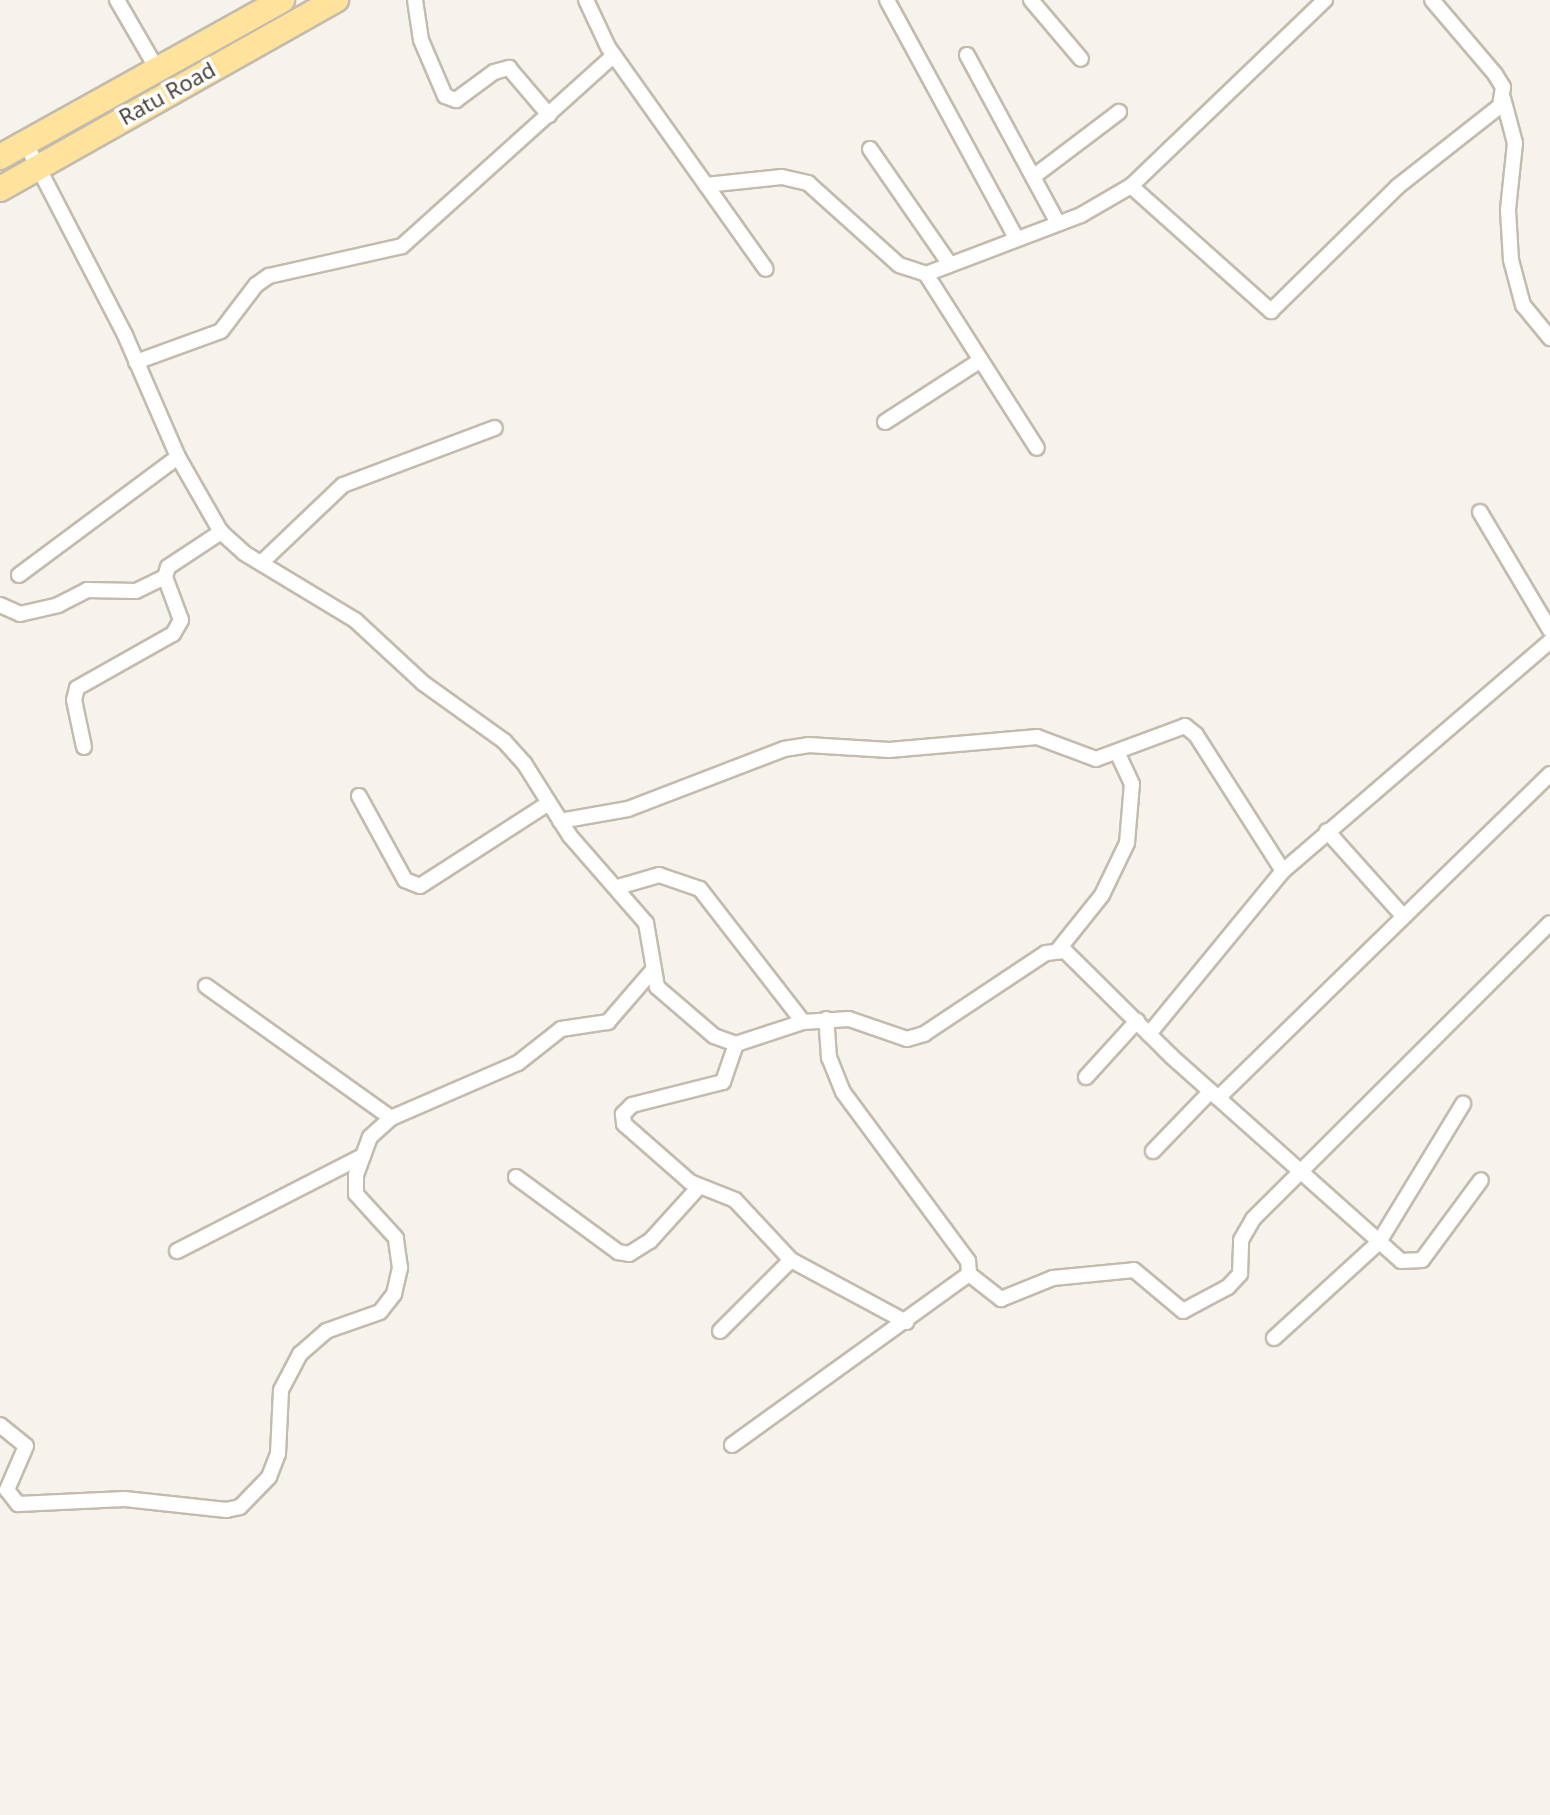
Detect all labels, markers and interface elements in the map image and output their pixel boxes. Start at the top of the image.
street label: Ratu Road [114,56,220,130]

